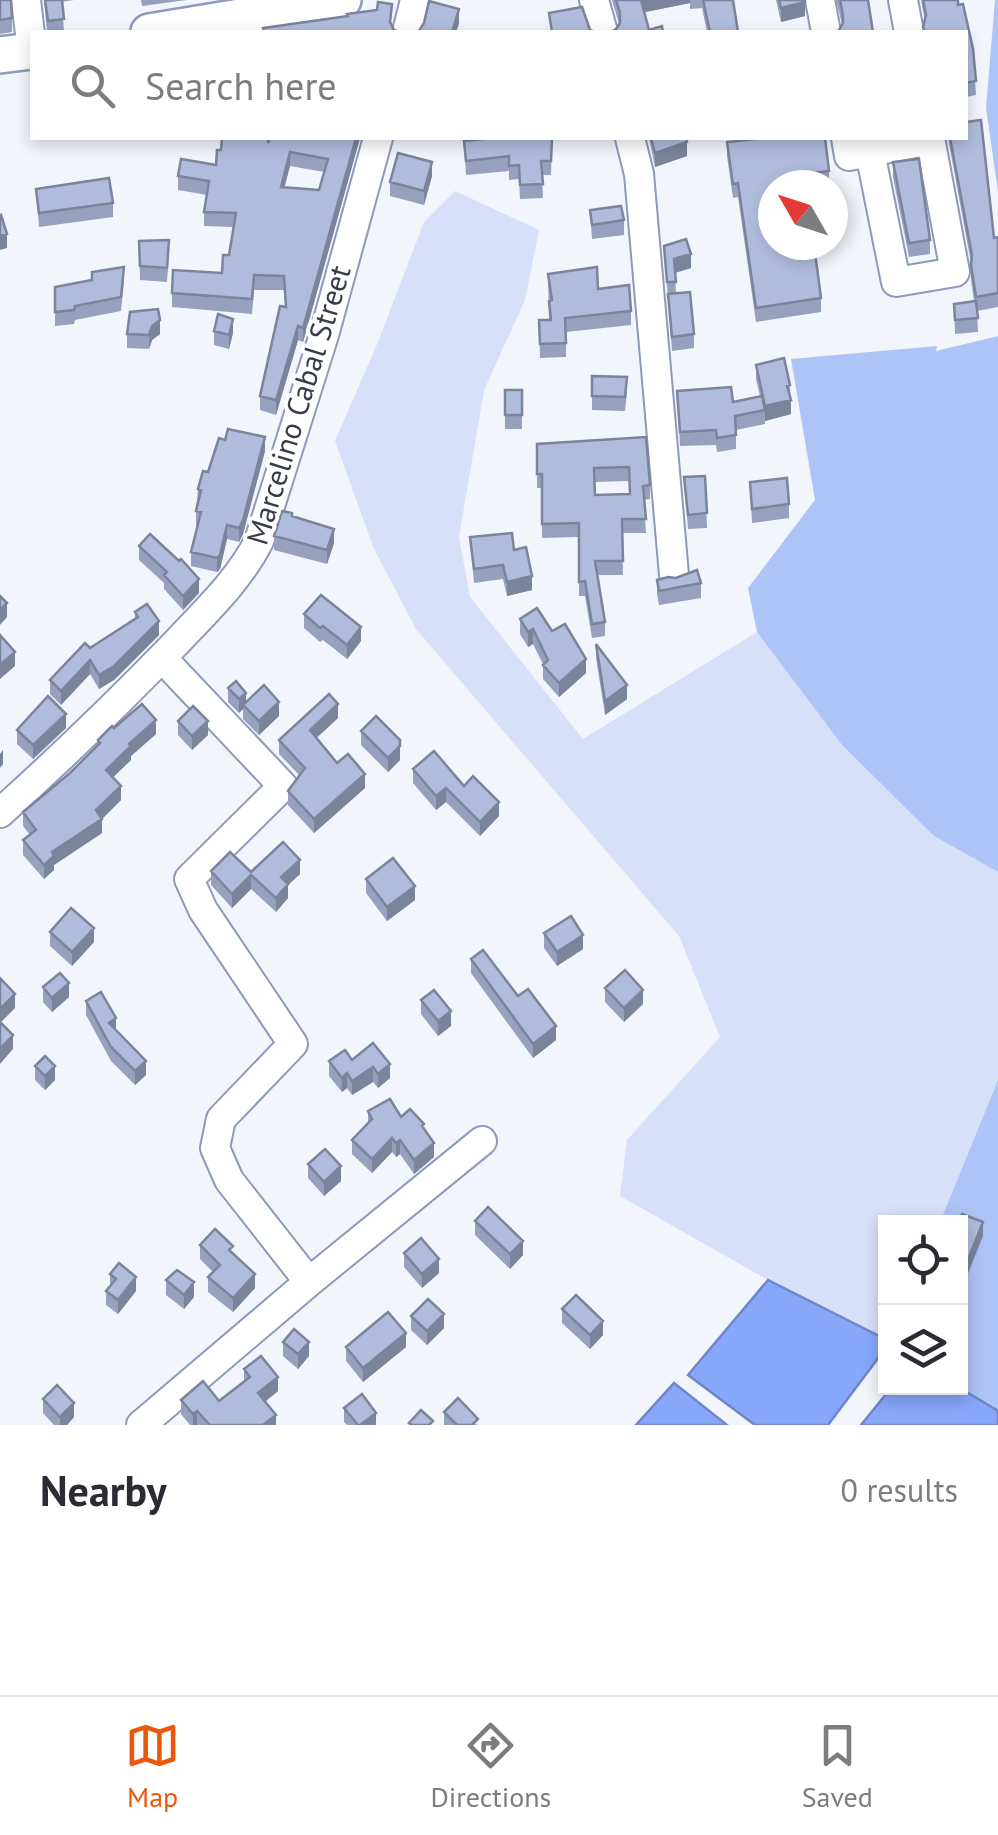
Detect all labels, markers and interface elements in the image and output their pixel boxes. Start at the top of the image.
search box [30,30,968,140]
icon: search [65,58,120,113]
text: Search here [145,61,337,110]
north arrow [758,170,848,260]
street label: Marcelino Cabal Street [236,260,359,549]
map controls [878,1215,968,1395]
button: locate [878,1215,968,1305]
button: layers [878,1305,968,1395]
text: Nearby [40,1463,167,1518]
text: 0 results [840,1469,958,1511]
tab: Map [125,1718,180,1815]
tab: Directions [430,1718,551,1815]
tab: Saved [802,1718,873,1815]

